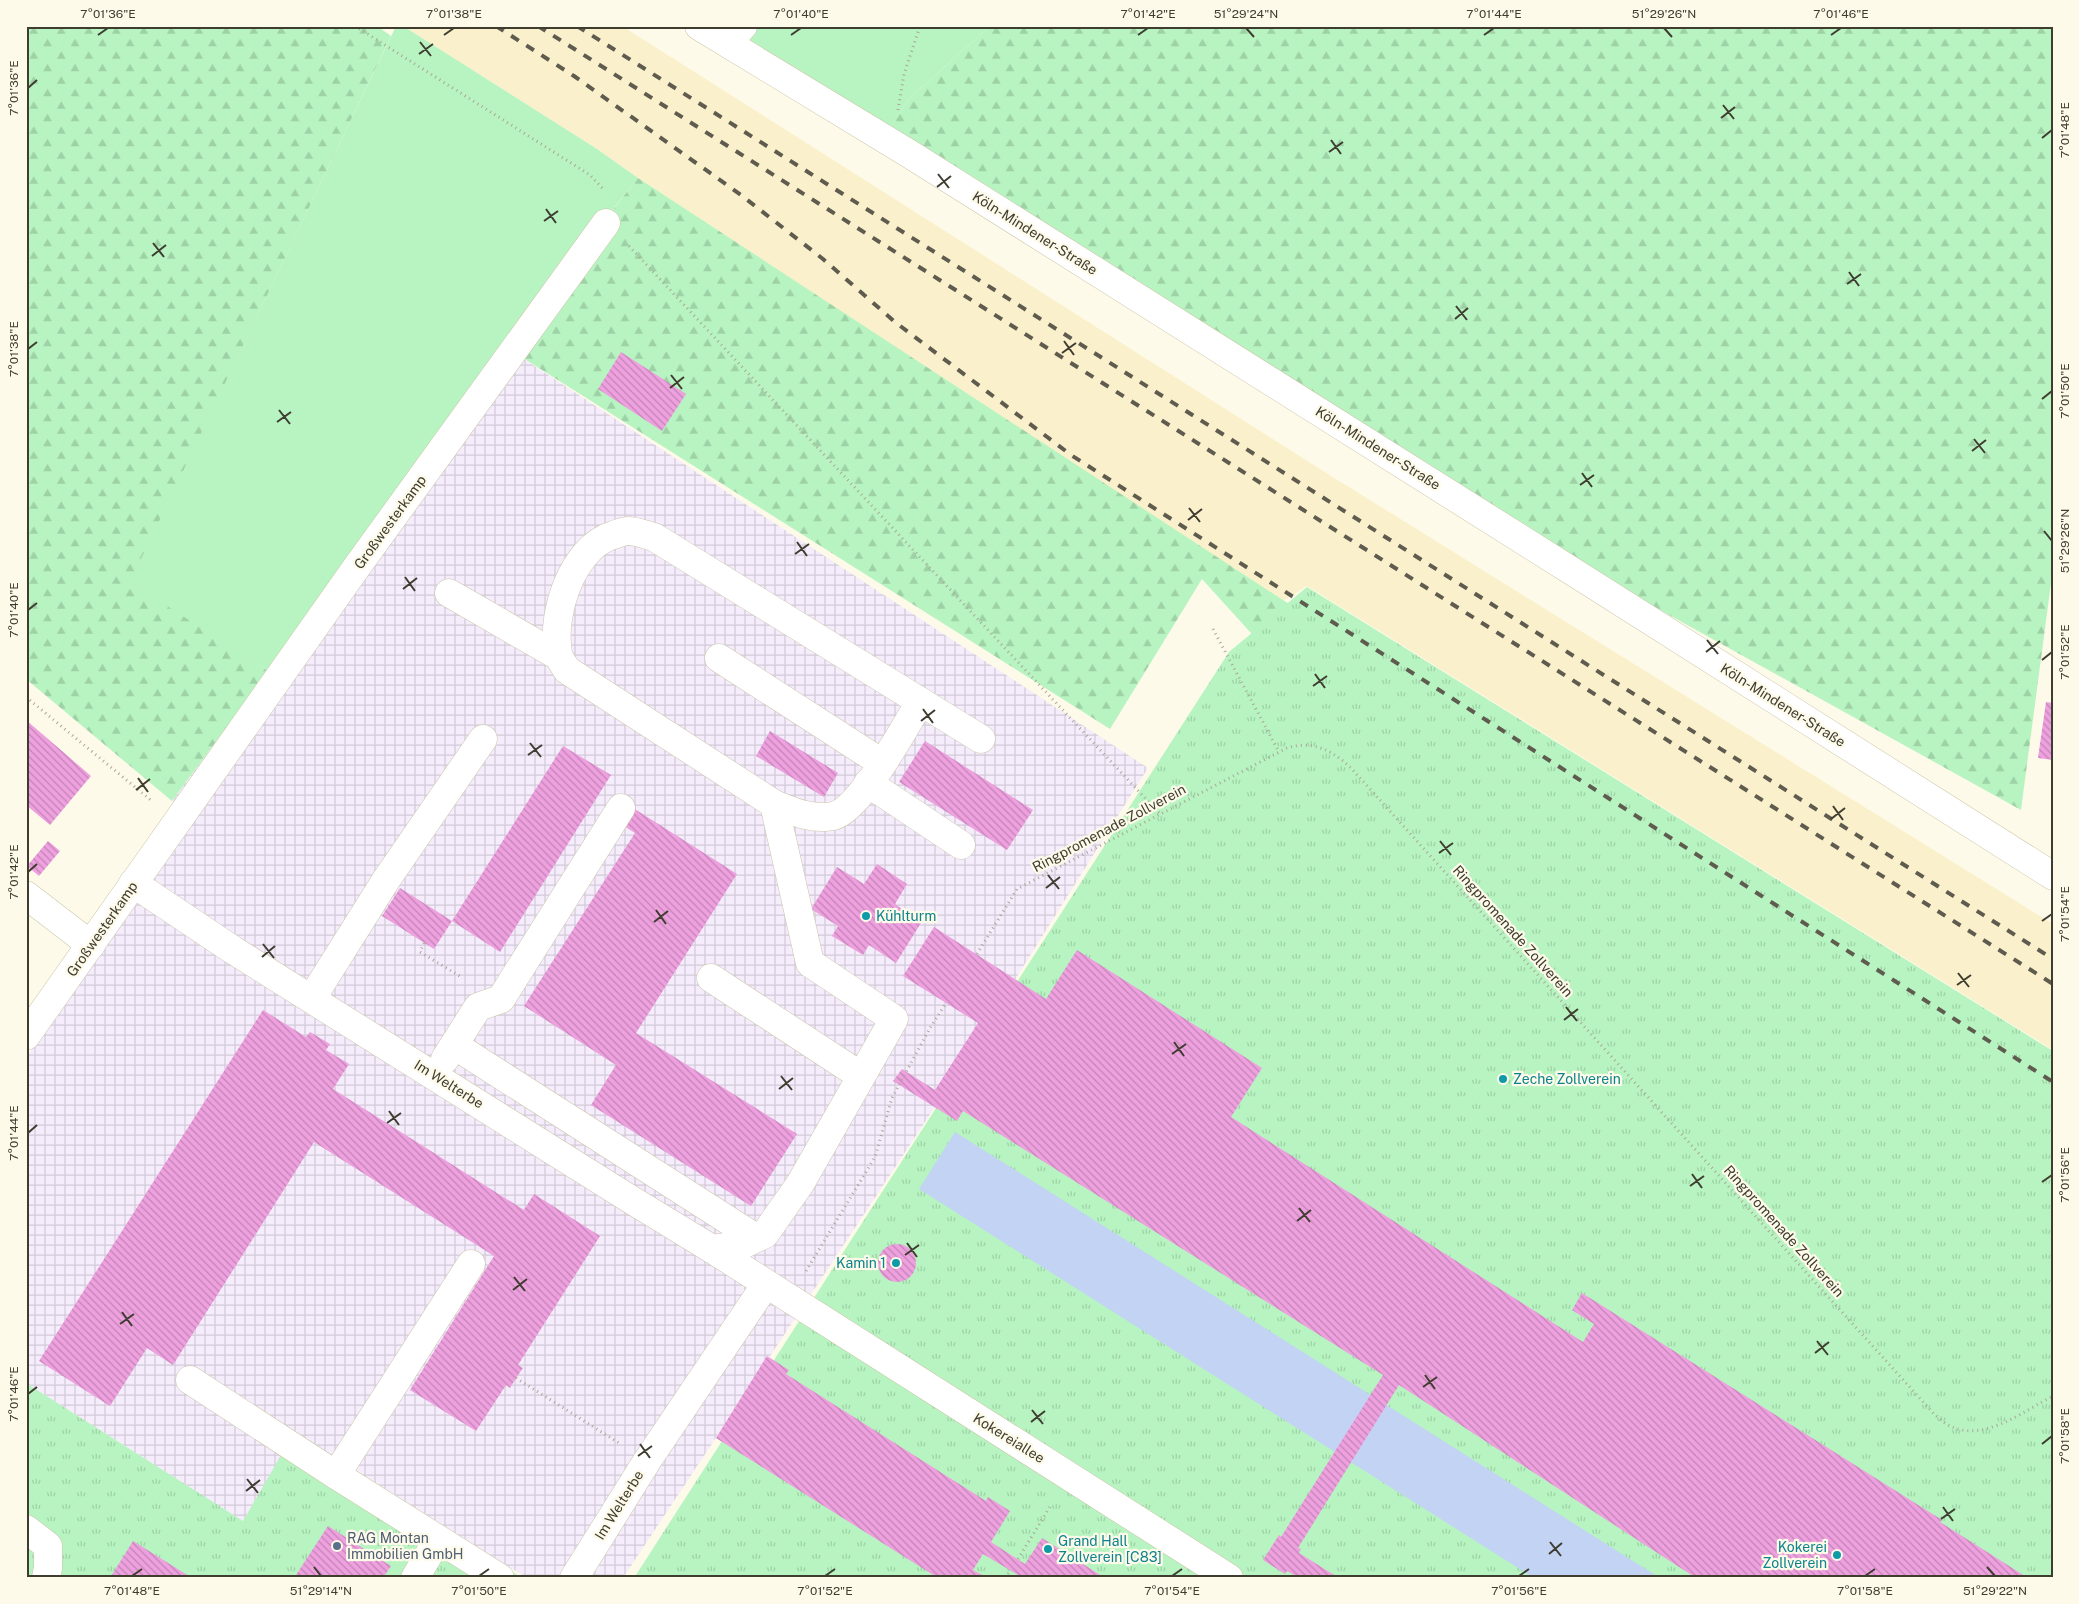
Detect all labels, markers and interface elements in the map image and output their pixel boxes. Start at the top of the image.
text: 7°01'36"E [80,7,136,21]
text: 7°01'38"E [426,7,482,21]
text: 7°01'40"E [773,7,829,21]
text: 7°01'42"E [1120,7,1176,21]
text: 51°29'24"N [1214,7,1278,21]
text: 7°01'44"E [1466,7,1522,21]
text: 51°29'26"N [1632,7,1696,21]
text: 7°01'46"E [1813,7,1869,21]
text: 7°01'36"E [7,60,21,116]
text: 7°01'48"E [2058,102,2072,158]
street label: Köln-Mindener-Straße [970,188,1101,278]
text: 7°01'38"E [7,321,21,377]
text: 7°01'50"E [2058,363,2072,419]
street label: Köln-Mindener-Straße [1313,403,1444,493]
street label: Großwesterkamp [351,472,429,572]
text: 51°29'26"N [2058,509,2072,573]
text: 7°01'40"E [7,582,21,638]
text: 7°01'52"E [2058,624,2072,680]
street label: Köln-Mindener-Straße [1718,660,1849,750]
street label: Ringpromenade Zollverein [1030,781,1188,875]
text: 7°01'42"E [7,844,21,900]
street label: Ringpromenade Zollverein [1450,862,1576,1000]
street label: Großwesterkamp [63,879,141,979]
text: 7°01'54"E [2058,886,2072,942]
place label: Kühlturm [876,908,936,924]
marker: Kühlturm [860,910,872,922]
street label: Im Welterbe [411,1056,487,1112]
place label: Zeche Zollverein [1513,1071,1621,1087]
marker: Zeche Zollverein [1497,1073,1509,1085]
text: 7°01'44"E [7,1105,21,1161]
text: 7°01'56"E [2058,1147,2072,1203]
street label: Ringpromenade Zollverein [1721,1162,1847,1300]
place label: Kamin 1 [836,1255,886,1271]
marker: Kamin 1 [890,1257,902,1269]
text: 7°01'46"E [7,1366,21,1422]
text: 7°01'58"E [2058,1408,2072,1464]
street label: Kokereiallee [970,1410,1048,1466]
street label: Im Welterbe [591,1467,647,1543]
place label: RAG Montan Immobilien GmbH [347,1530,463,1562]
place label: Grand Hall Zollverein [C83] [1058,1533,1162,1565]
place label: Kokerei Zollverein [1763,1539,1827,1571]
marker: RAG Montan Immobilien GmbH [331,1540,343,1552]
marker: Grand Hall Zollverein [C83] [1042,1543,1054,1555]
marker: Kokerei Zollverein [1831,1549,1843,1561]
text: 7°01'48"E [104,1584,160,1598]
text: 51°29'14"N [290,1584,352,1598]
text: 7°01'50"E [451,1584,507,1598]
text: 7°01'52"E [797,1584,853,1598]
text: 7°01'54"E [1144,1584,1200,1598]
text: 7°01'56"E [1491,1584,1547,1598]
text: 7°01'58"E [1837,1584,1893,1598]
text: 51°29'22"N [1963,1584,2027,1598]

